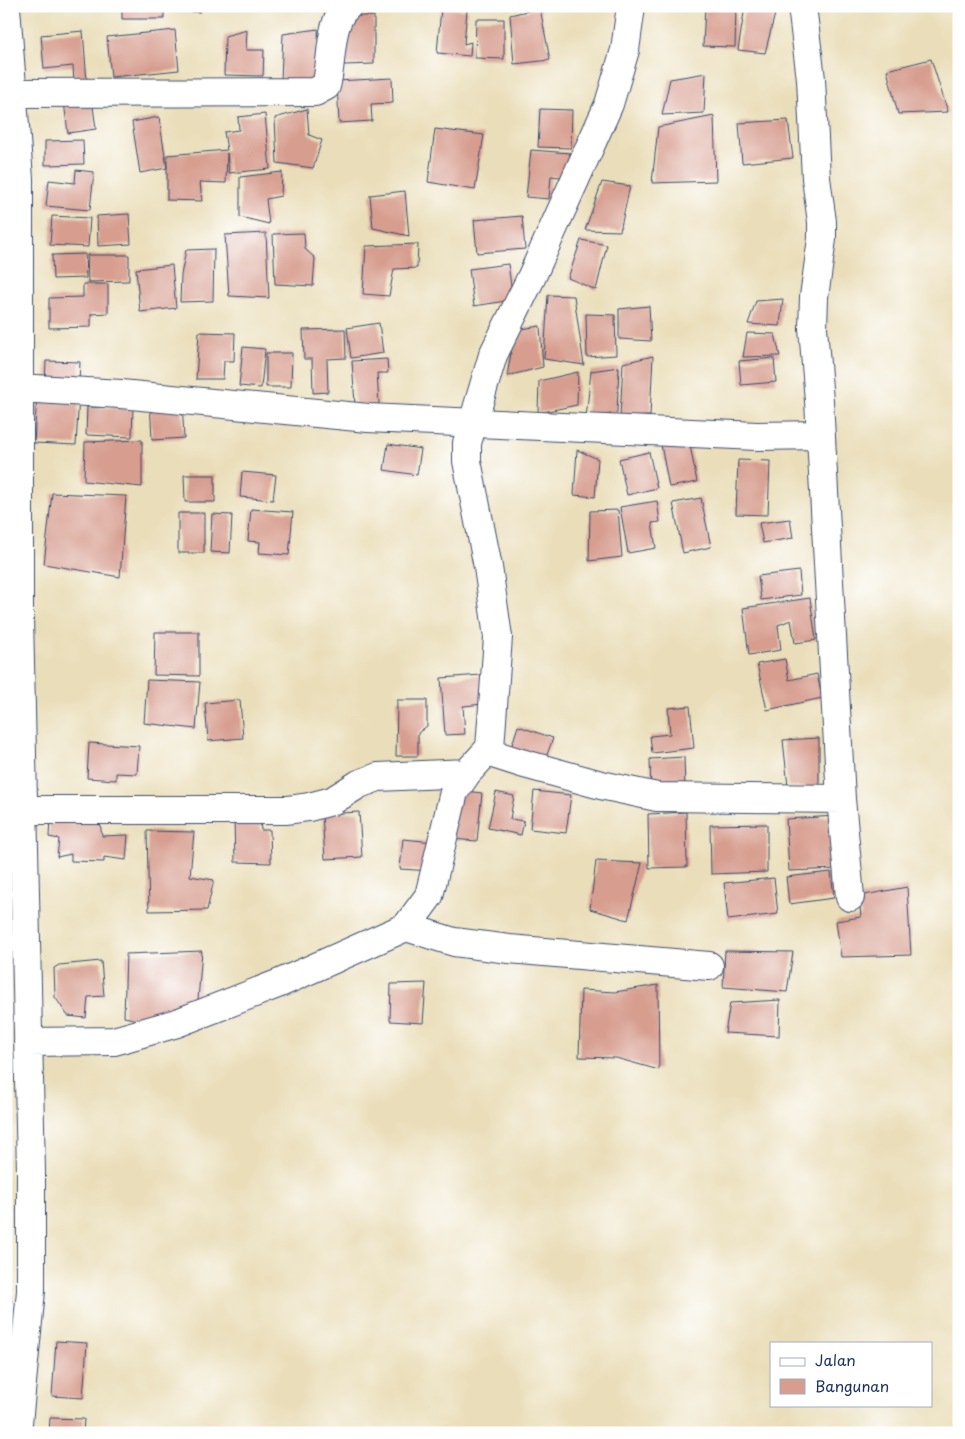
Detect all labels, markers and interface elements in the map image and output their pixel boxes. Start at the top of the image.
legend [770,1342,932,1406]
text: Jalan [815,1348,856,1371]
text: Bangunan [815,1374,889,1397]

